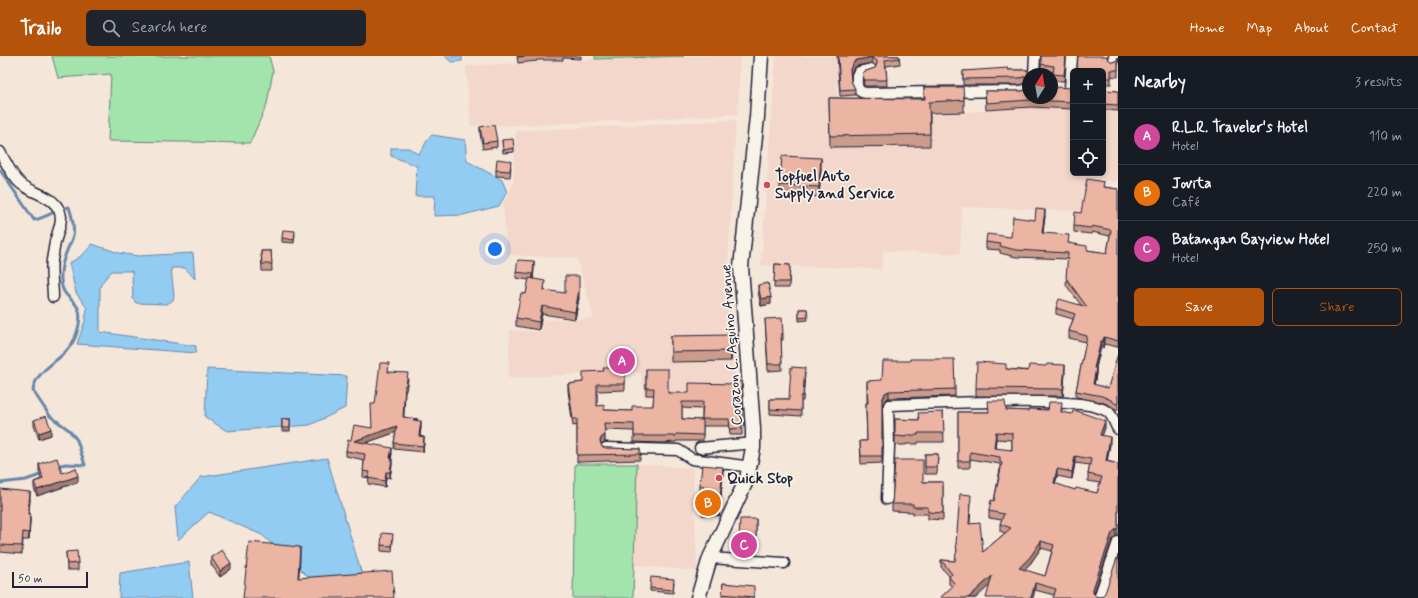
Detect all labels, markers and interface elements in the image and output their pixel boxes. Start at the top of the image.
search box [86,10,366,46]
text: Trailo [20,16,62,41]
icon: search [100,17,122,39]
text: Search here [132,18,207,38]
text: Home [1190,19,1224,37]
text: Map [1246,19,1272,37]
text: About [1294,19,1329,37]
text: Contact [1351,19,1398,37]
north arrow [1022,68,1058,104]
map controls [1070,68,1106,176]
button: + [1070,68,1106,104]
text: Nearby [1134,71,1186,93]
text: 3 results [1355,74,1402,91]
button: − [1070,104,1106,140]
text: R.L.R. Traveler's Hotel [1172,118,1308,138]
text: A [1143,128,1151,145]
text: 110 m [1369,128,1402,145]
text: Hotel [1172,138,1198,155]
button: locate [1070,140,1106,176]
place label: Topfuel Auto Supply and Service [775,167,895,204]
text: Jovita [1172,174,1212,194]
marker: Topfuel Auto Supply and Service [762,180,772,190]
text: B [1143,184,1151,201]
text: 220 m [1367,184,1402,201]
text: Café [1172,194,1199,211]
text: Batangan Bayview Hotel [1172,230,1329,250]
your location [485,239,505,259]
text: C [1142,240,1152,257]
text: 250 m [1367,240,1402,257]
text: Hotel [1172,250,1198,267]
street label: Corazon C. Aquino Avenue [716,263,748,426]
button: Save [1134,288,1264,326]
button: Share [1272,288,1402,326]
pin: A [609,346,635,376]
place label: Quick Stop [727,469,793,489]
marker: Quick Stop [714,473,724,483]
pin: B [695,488,721,518]
pin: C [731,530,757,560]
scale bar [12,570,88,589]
text: 50 m [18,572,43,586]

